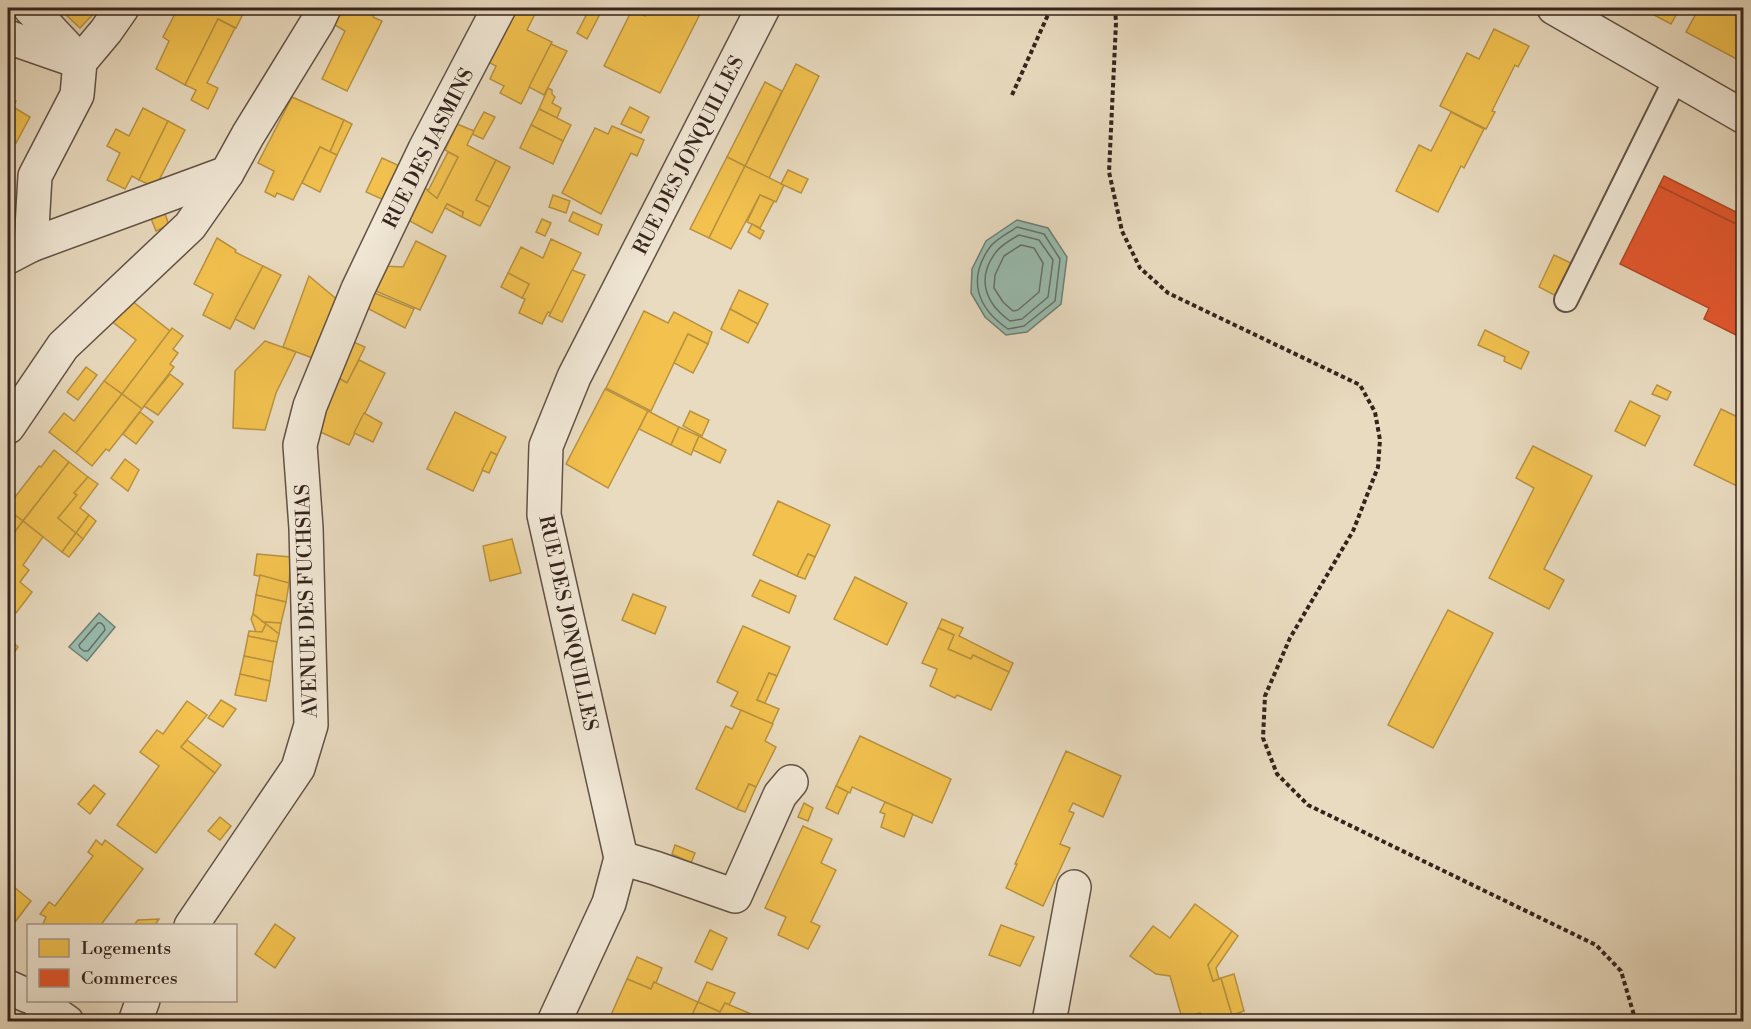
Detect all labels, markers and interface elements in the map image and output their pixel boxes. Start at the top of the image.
street label: RUE DES JONQUILLES [628,52,750,259]
street label: RUE DES JASMINS [378,64,481,233]
street label: AVENUE DES FUCHSIAS [291,484,324,719]
street label: RUE DES JONQUILLES [532,513,603,733]
legend [27,924,237,1002]
text: Logements [81,937,171,960]
text: Commerces [81,967,178,990]

